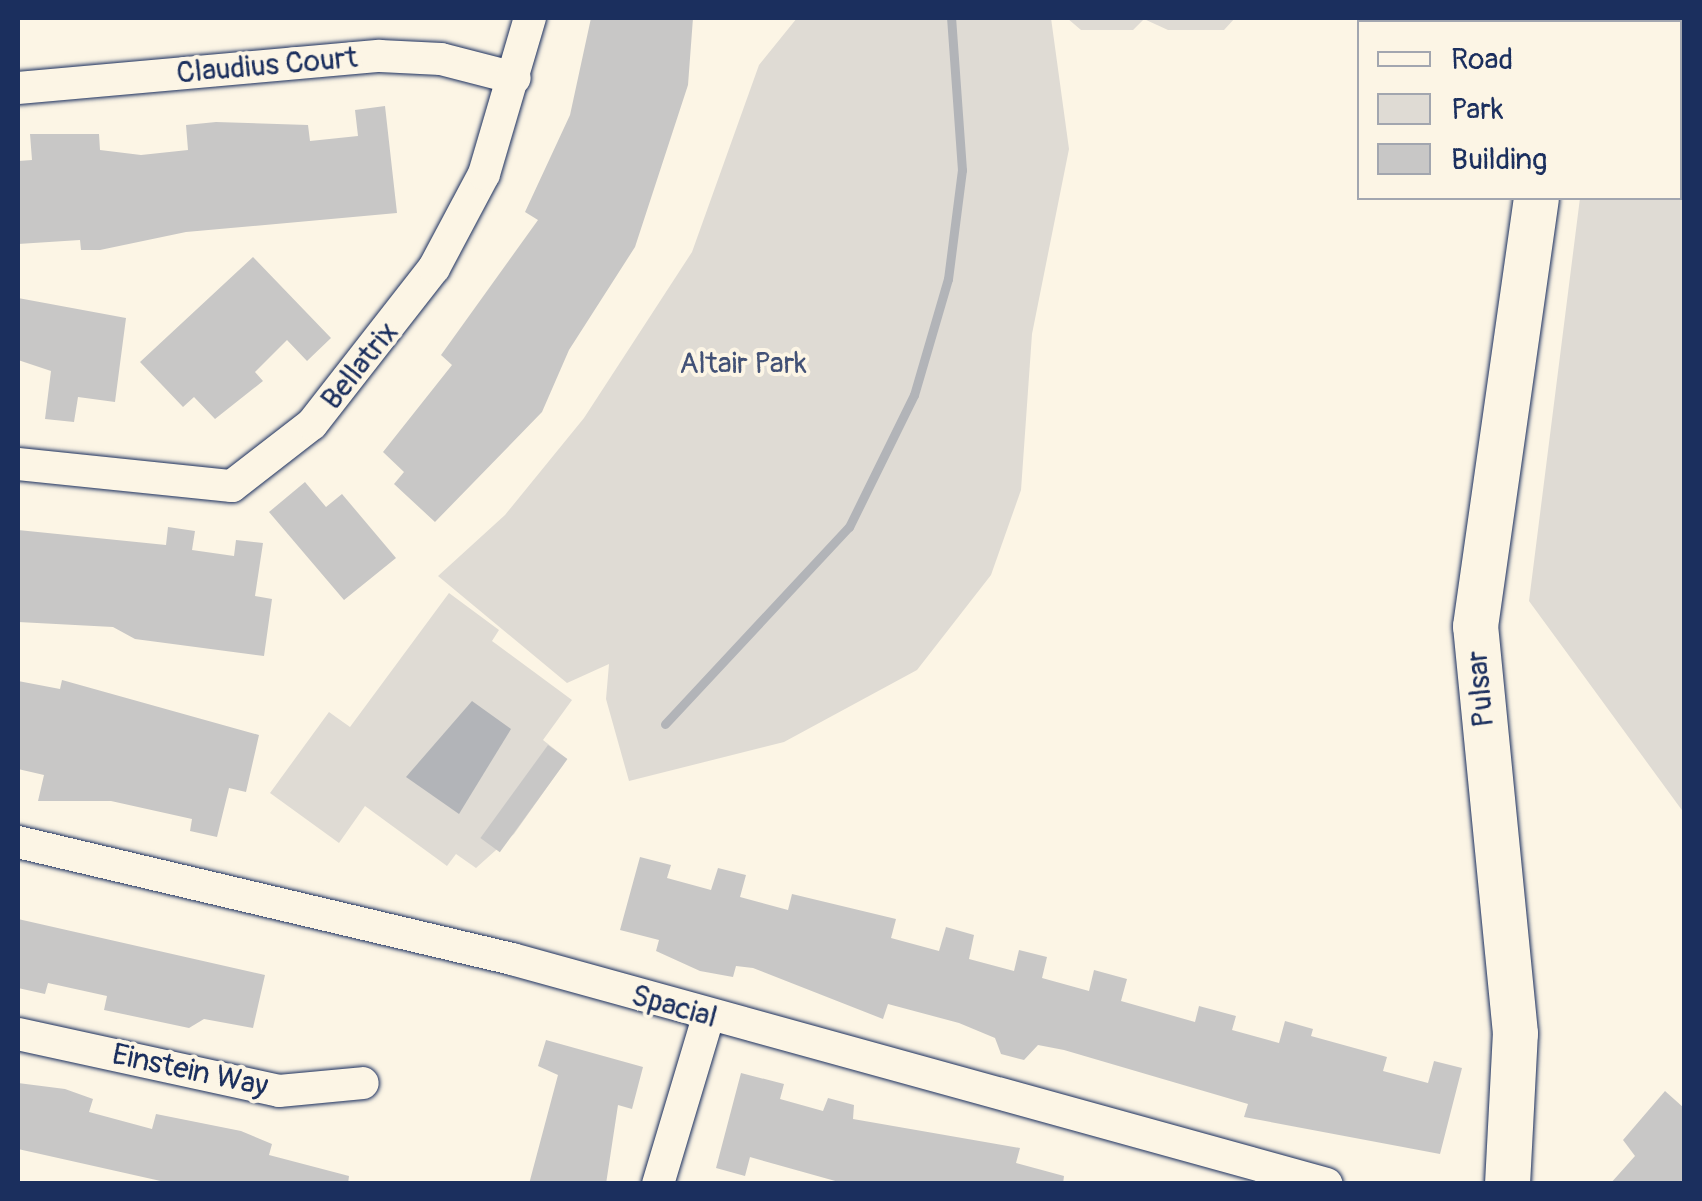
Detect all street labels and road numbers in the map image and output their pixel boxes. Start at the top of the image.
street label: Claudius Court [175,40,359,92]
street label: Bellatrix [314,315,406,417]
street label: Pulsar [1460,649,1502,729]
street label: Spacial [627,978,721,1036]
street label: Einstein Way [109,1037,271,1105]

